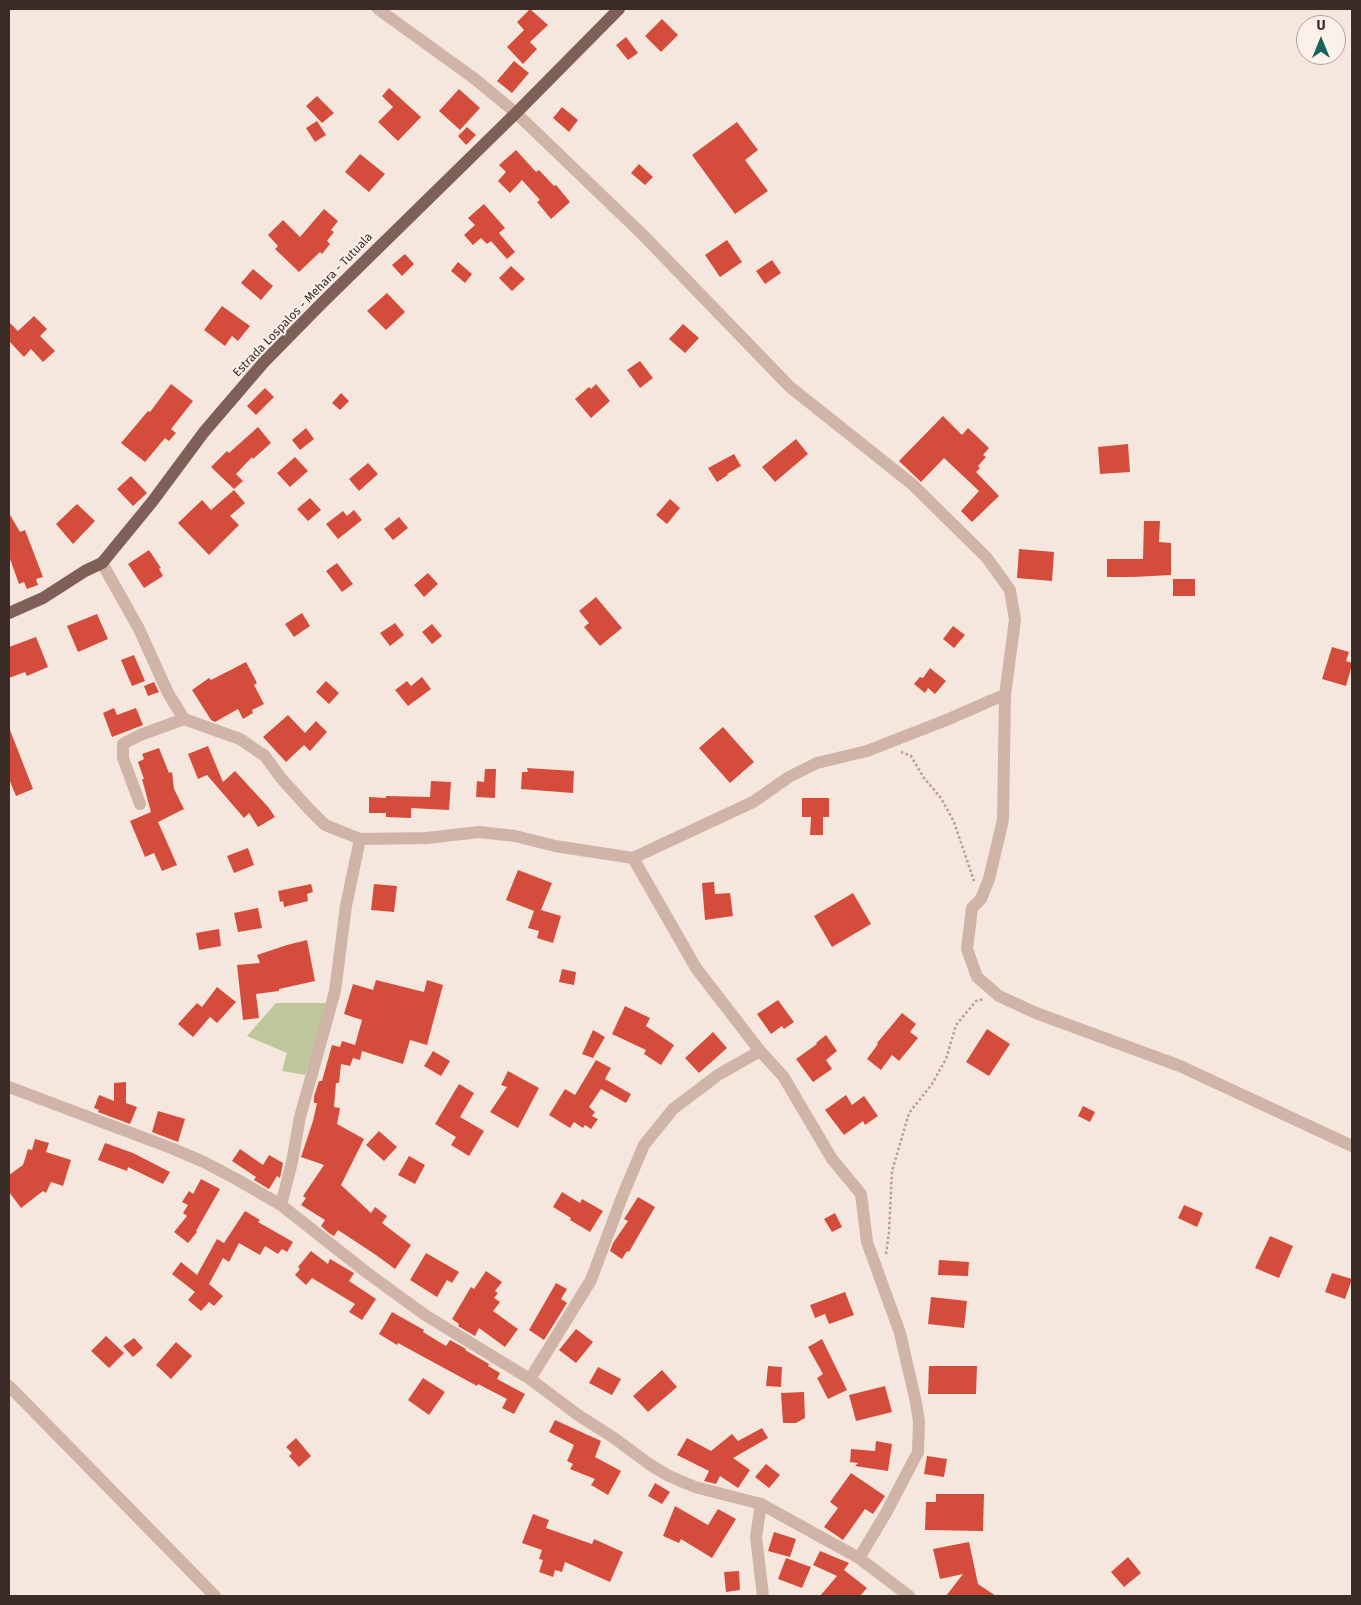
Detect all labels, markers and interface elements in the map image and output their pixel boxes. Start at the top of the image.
north arrow [1296,15,1346,65]
text: U [1316,17,1326,34]
street label: Estrada Lospalos - Mehara - Tutuala [230,230,376,380]

